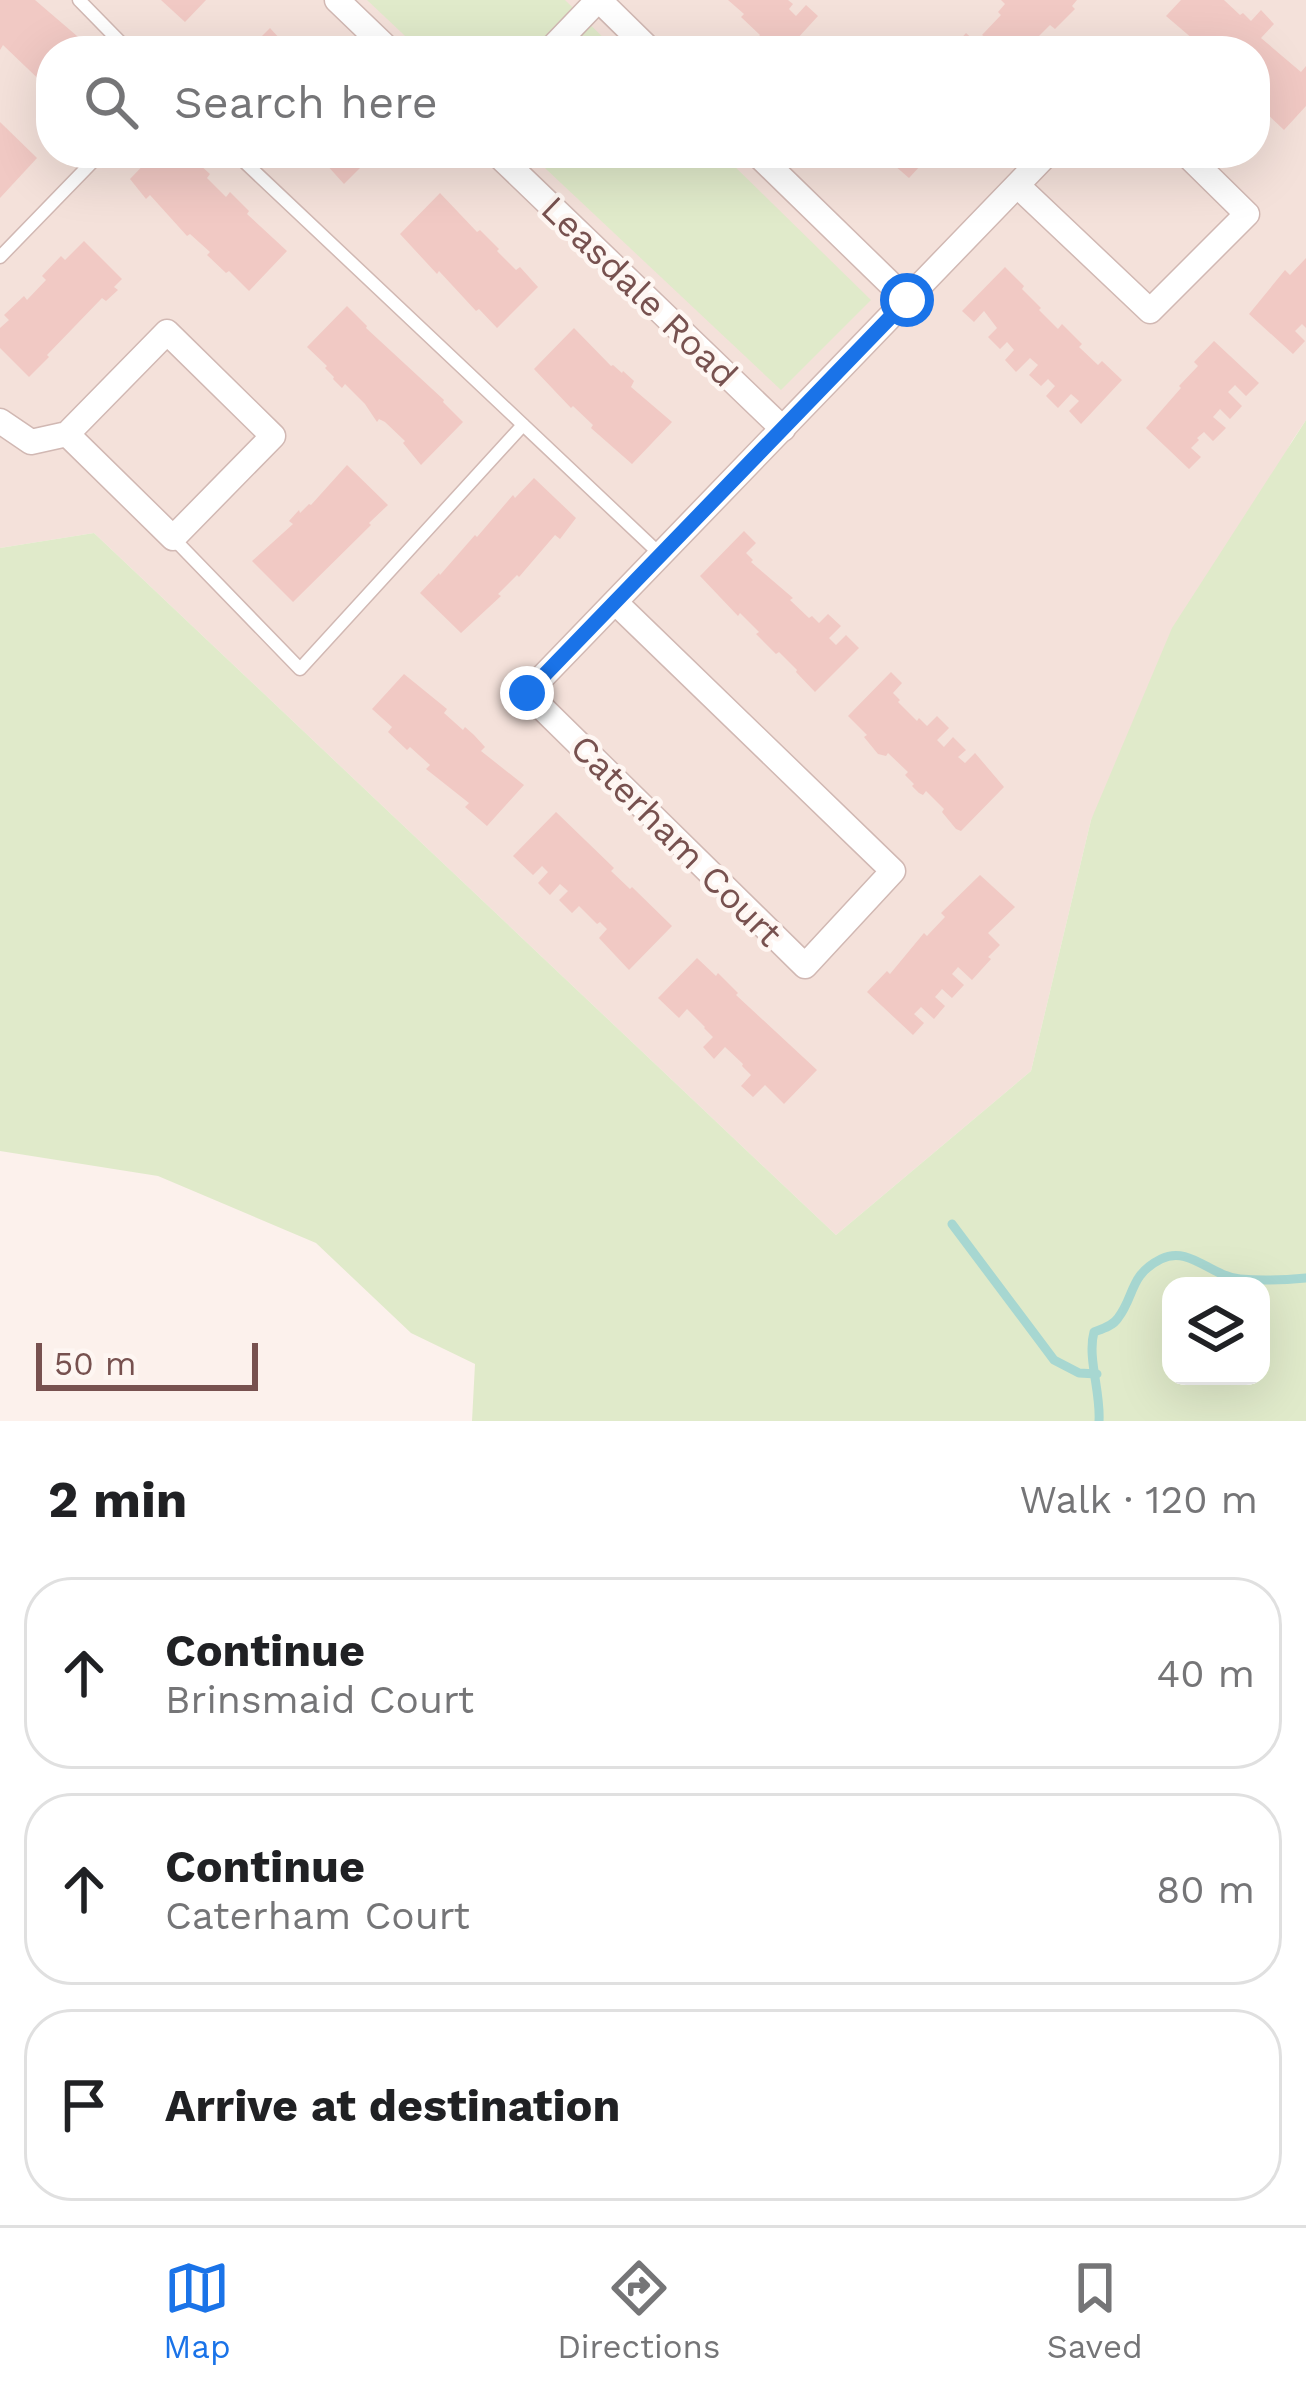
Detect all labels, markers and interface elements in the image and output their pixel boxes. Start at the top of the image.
search box [36,36,1270,168]
icon: search [78,69,144,135]
text: Search here [174,76,438,129]
street label: Leasdale Road [533,188,746,396]
route start [880,273,934,327]
route end [500,666,554,720]
street label: Caterham Court [562,726,791,955]
map controls [1162,1277,1270,1385]
button: layers [1162,1277,1270,1385]
scale bar [36,1337,258,1390]
text: 50 m [54,1344,136,1383]
text: 2 min [48,1470,187,1529]
text: Walk · 120 m [1020,1477,1258,1522]
text: Continue [165,1624,365,1677]
icon: ahead [51,1640,117,1706]
text: 40 m [1156,1651,1255,1696]
text: Brinsmaid Court [165,1677,474,1722]
text: Continue [165,1840,365,1893]
icon: ahead [51,1856,117,1922]
text: 80 m [1156,1867,1255,1912]
text: Caterham Court [165,1893,470,1938]
icon: arrive [51,2072,117,2138]
text: Arrive at destination [165,2079,620,2132]
tab: Map [163,2255,231,2366]
tab: Directions [557,2255,720,2366]
tab: Saved [1047,2255,1143,2366]

